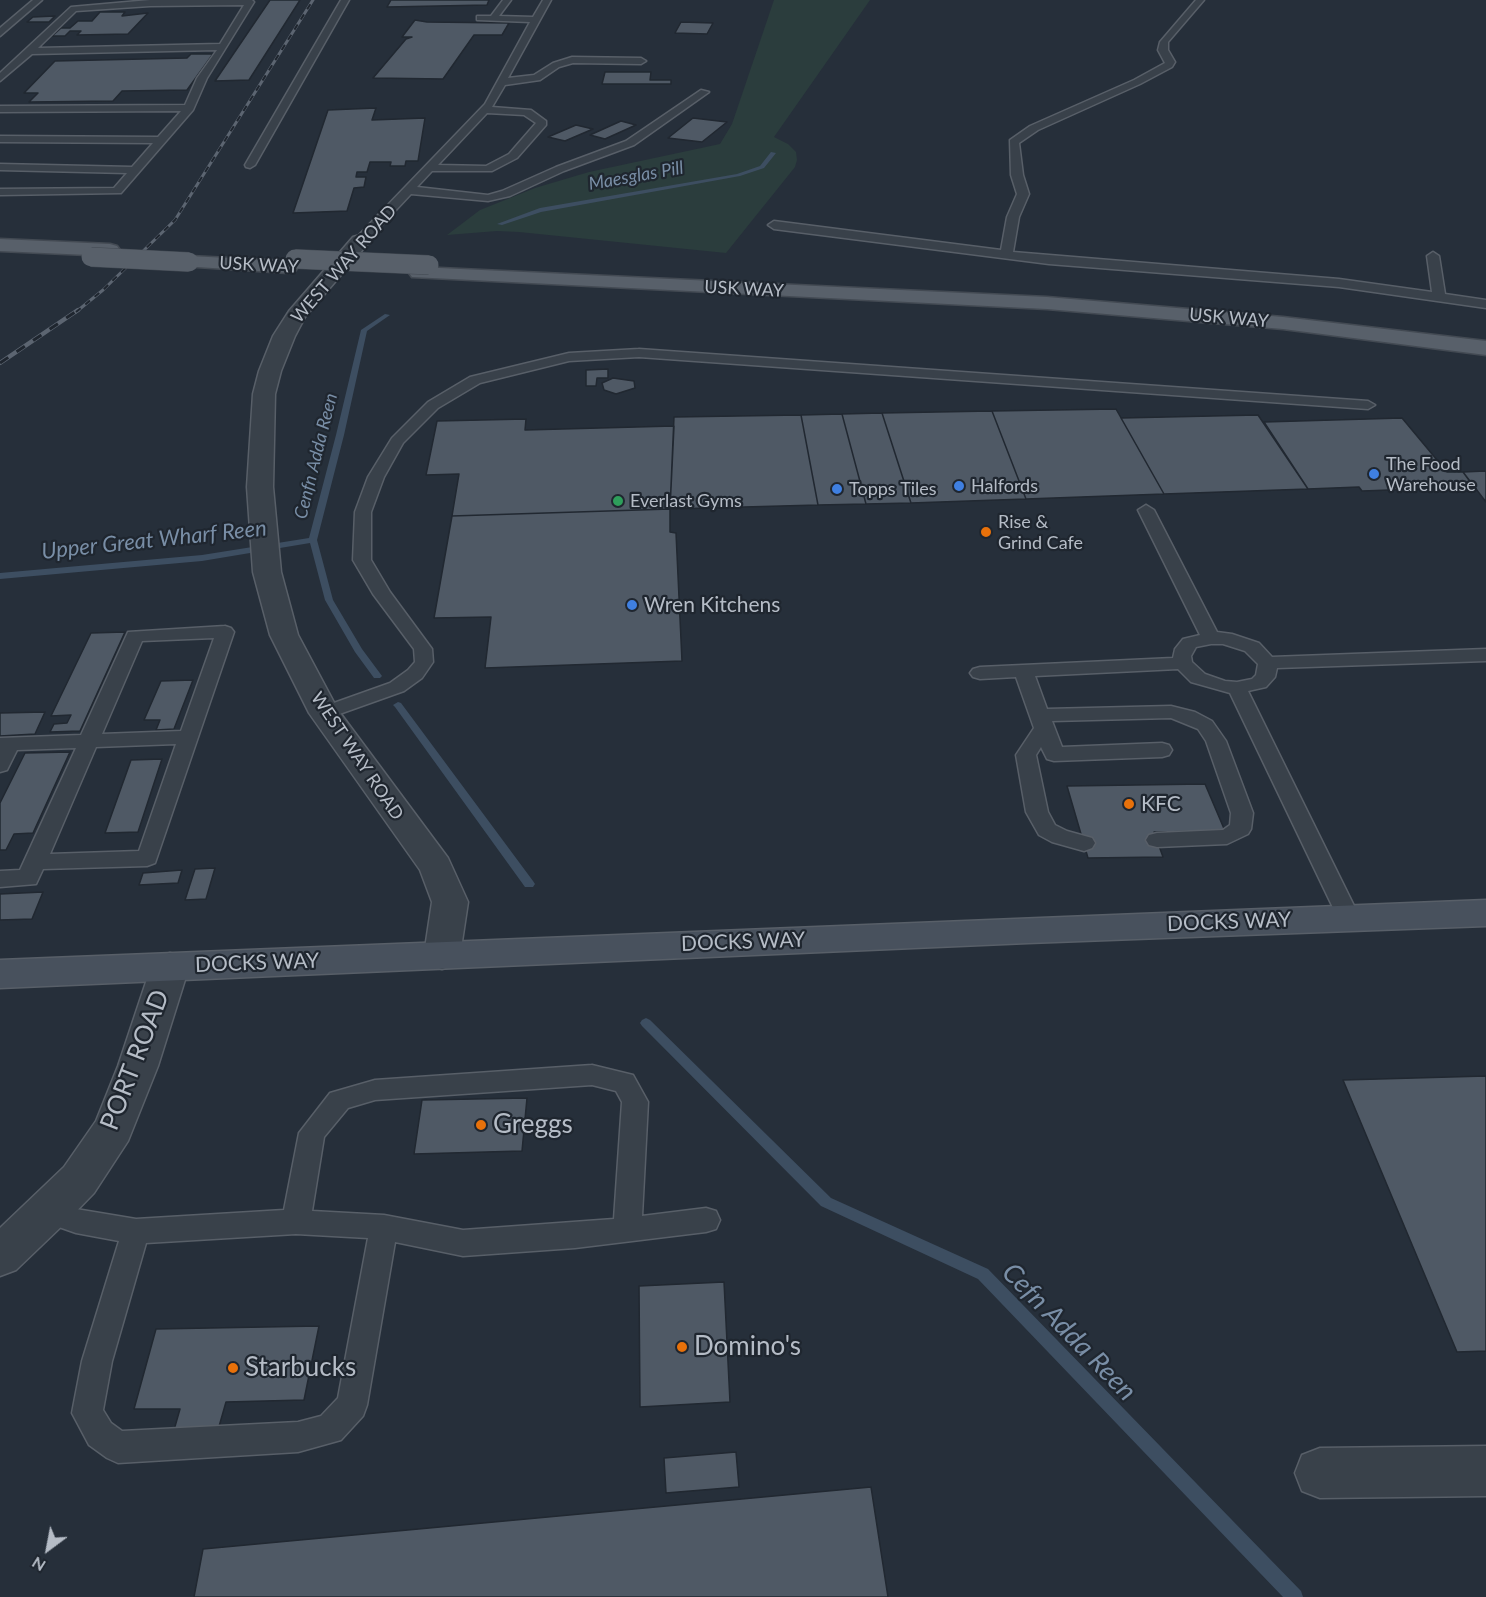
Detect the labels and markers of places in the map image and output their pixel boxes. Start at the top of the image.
place label: The Food Warehouse [1386,453,1476,496]
marker: The Food Warehouse [1367,467,1381,481]
place label: Halfords [971,475,1038,497]
place label: Topps Tiles [849,478,937,500]
marker: Halfords [952,479,966,493]
marker: Topps Tiles [830,482,844,496]
place label: Everlast Gyms [630,490,742,512]
marker: Everlast Gyms [611,494,625,508]
place label: Rise & Grind Cafe [998,511,1083,554]
marker: Rise & Grind Cafe [979,525,993,539]
place label: Wren Kitchens [644,592,780,618]
marker: Wren Kitchens [625,598,639,612]
place label: KFC [1141,791,1181,817]
marker: KFC [1122,797,1136,811]
place label: Greggs [493,1109,573,1141]
marker: Greggs [474,1118,488,1132]
place label: Domino's [694,1331,801,1363]
marker: Domino's [675,1340,689,1354]
place label: Starbucks [245,1352,356,1384]
marker: Starbucks [226,1361,240,1375]

